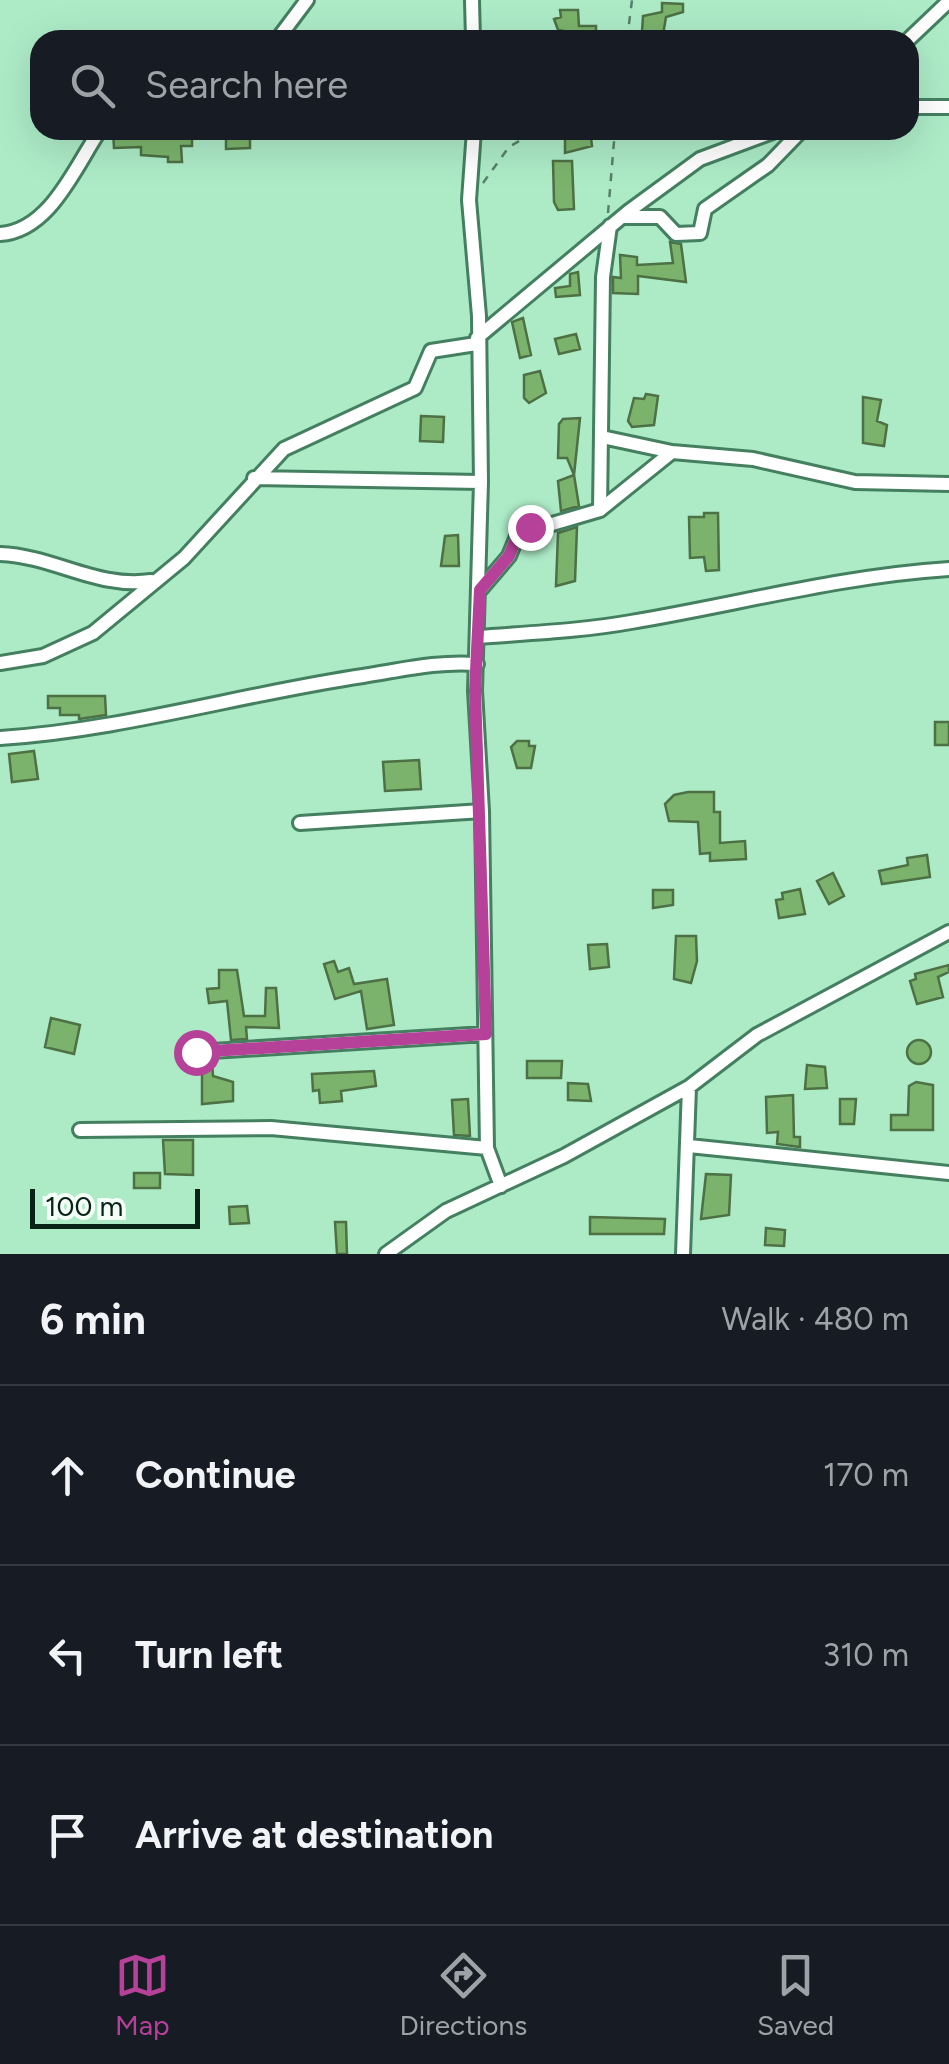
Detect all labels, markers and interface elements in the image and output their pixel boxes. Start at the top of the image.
search box [30,30,919,140]
icon: search [65,58,120,113]
text: Search here [145,62,348,108]
route end [508,505,554,551]
route start [174,1030,220,1076]
scale bar [30,1184,200,1228]
text: 100 m [45,1189,123,1223]
text: 6 min [40,1294,146,1345]
text: Walk · 480 m [722,1300,909,1338]
icon: ahead [40,1448,95,1503]
text: Continue [135,1452,296,1498]
text: 170 m [823,1456,909,1494]
icon: left [40,1628,95,1683]
text: Turn left [135,1632,283,1678]
text: 310 m [823,1636,909,1674]
icon: arrive [40,1808,95,1863]
text: Arrive at destination [135,1812,493,1858]
tab: Map [115,1948,170,2042]
tab: Directions [400,1948,527,2042]
tab: Saved [757,1948,834,2042]

